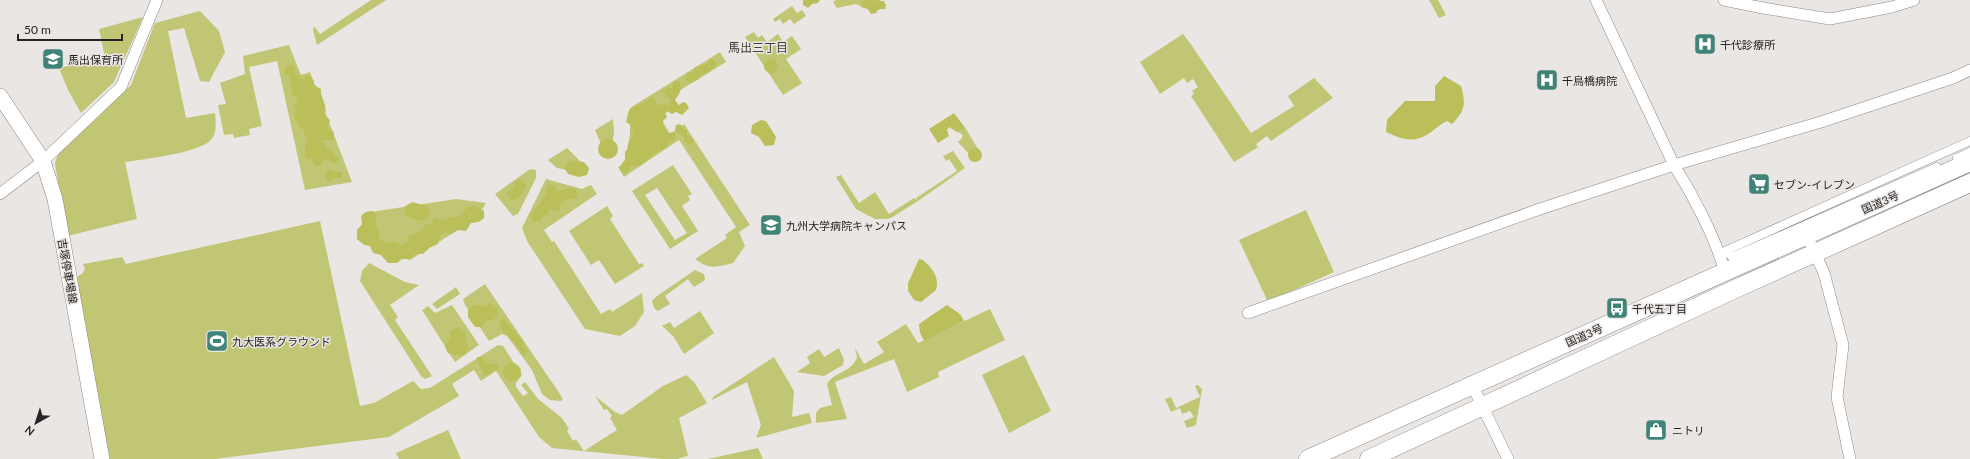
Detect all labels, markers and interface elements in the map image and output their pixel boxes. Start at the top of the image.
scale bar [18,16,122,42]
text: 50 m [24,22,51,37]
hospital icon: 千代診療所 [1692,31,1718,57]
place label: 千代診療所 [1720,38,1776,51]
district label: 馬出三丁目 [728,40,788,55]
school or university icon: 馬出保育所 [40,46,66,72]
place label: 馬出保育所 [68,53,124,66]
hospital icon: 千鳥橋病院 [1534,67,1560,93]
place label: 千鳥橋病院 [1562,74,1617,87]
supermarket icon: セブン-イレブン [1746,171,1772,197]
place label: セブン-イレブン [1774,178,1855,191]
street label: 国道3号 [1859,188,1901,216]
school or university icon: 九州大学病院キャンパス [758,212,784,238]
place label: 九州大学病院キャンパス [786,219,907,232]
street label: 吉塚停車場線 [56,237,80,305]
bus stop icon: 千代五丁目 [1604,295,1630,321]
place label: 千代五丁目 [1632,302,1687,315]
street label: 国道3号 [1563,321,1605,349]
sports icon: 九大医系グラウンド [204,328,230,354]
place label: 九大医系グラウンド [232,335,331,348]
north arrow [16,403,56,443]
shop icon: ニトリ [1643,417,1669,443]
text: N [22,423,37,439]
place label: ニトリ [1672,424,1705,437]

